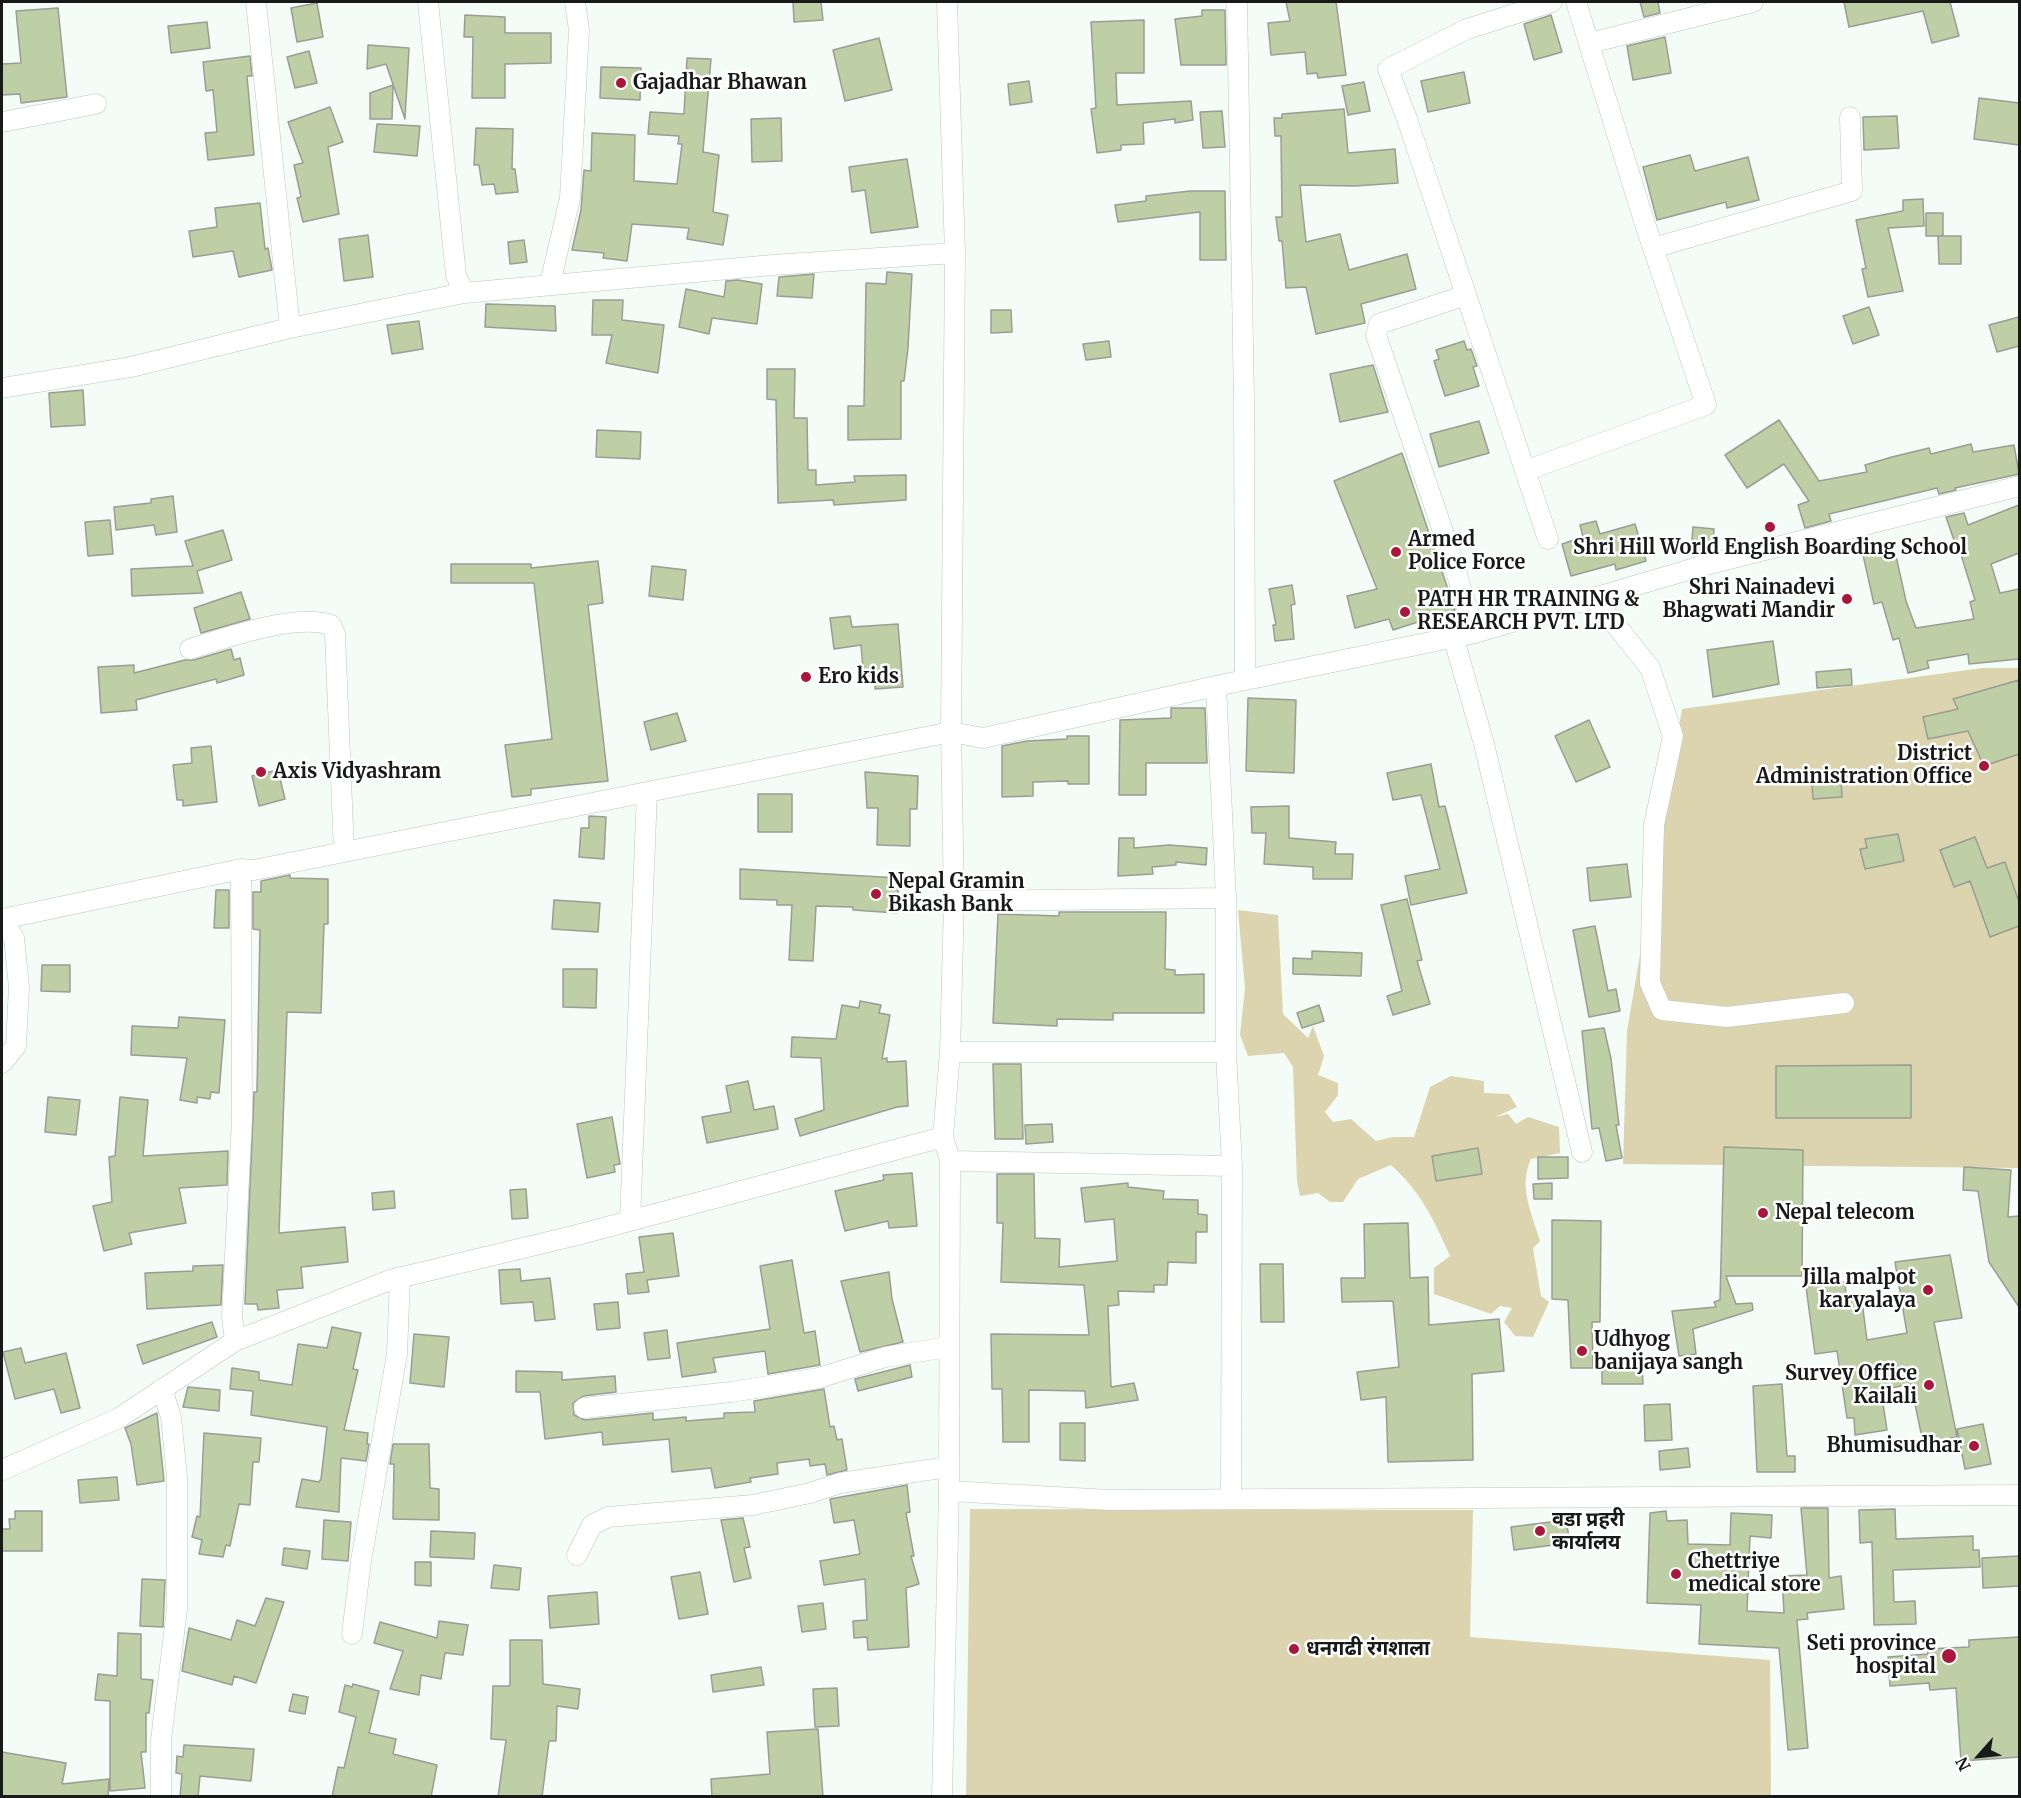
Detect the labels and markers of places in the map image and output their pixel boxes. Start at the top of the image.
place label: Gajadhar Bhawan [633,71,807,95]
marker: Gajadhar Bhawan [614,76,628,90]
marker: Shri Hill World English Boarding School [1763,520,1777,534]
place label: Armed Police Force [1408,528,1525,575]
place label: Shri Hill World English Boarding School [1573,536,1967,560]
marker: Armed Police Force [1389,545,1403,559]
place label: Shri Nainadevi Bhagwati Mandir [1662,576,1835,623]
place label: PATH HR TRAINING & RESEARCH PVT. LTD [1417,588,1639,635]
marker: Shri Nainadevi Bhagwati Mandir [1840,592,1854,606]
marker: PATH HR TRAINING & RESEARCH PVT. LTD [1398,605,1412,619]
place label: Ero kids [818,665,899,689]
marker: Ero kids [799,670,813,684]
place label: District Administration Office [1756,742,1972,789]
marker: District Administration Office [1977,759,1991,773]
place label: Axis Vidyashram [273,760,441,784]
marker: Axis Vidyashram [254,765,268,779]
place label: Nepal Gramin Bikash Bank [888,870,1024,917]
marker: Nepal Gramin Bikash Bank [869,887,883,901]
place label: Nepal telecom [1775,1201,1915,1225]
marker: Nepal telecom [1756,1206,1770,1220]
place label: Jilla malpot karyalaya [1802,1266,1916,1313]
marker: Jilla malpot karyalaya [1921,1283,1935,1297]
place label: Udhyog banijaya sangh [1594,1328,1743,1375]
marker: Udhyog banijaya sangh [1575,1344,1589,1358]
place label: Survey Office Kailali [1785,1362,1917,1409]
marker: Survey Office Kailali [1922,1378,1936,1392]
place label: Bhumisudhar [1826,1434,1962,1458]
marker: Bhumisudhar [1967,1439,1981,1453]
place label: वडा प्रहरी कार्यालय [1552,1508,1624,1555]
marker: वडा प्रहरी कार्यालय [1533,1524,1547,1538]
place label: Chettriye medical store [1688,1550,1820,1597]
marker: Chettriye medical store [1669,1567,1683,1581]
place label: Seti province hospital [1807,1632,1936,1679]
place label: धनगढी रंगशाला [1306,1637,1430,1661]
marker: धनगढी रंगशाला [1287,1642,1301,1656]
marker: Seti province hospital [1940,1647,1958,1665]

